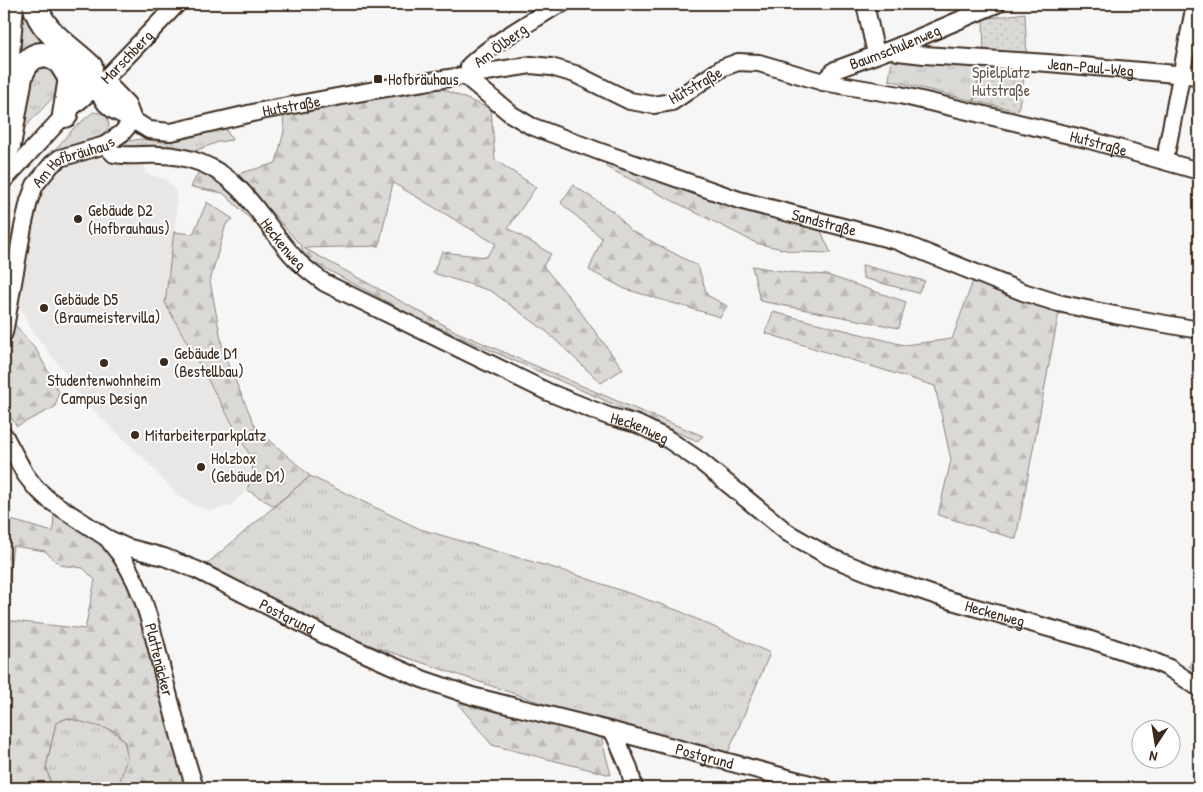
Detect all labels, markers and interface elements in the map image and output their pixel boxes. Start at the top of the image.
street label: Am Ölberg [469,18,531,72]
street label: Baumschulenweg [846,19,943,75]
street label: Marschberg [95,25,158,89]
street label: Jean-Paul-Weg [1047,52,1135,81]
street label: Hutstraße [664,61,726,109]
park label: Spielplatz Hutstraße [972,61,1031,101]
place label: Hofbräuhaus [388,68,459,90]
marker: Hofbräuhaus [372,73,384,85]
street label: Hutstraße [260,89,322,122]
street label: Hutstraße [1068,125,1130,161]
street label: Am Hofbräuhaus [26,131,119,192]
place label: Gebäude D2 (Hofbrauhaus) [88,199,170,239]
street label: Sandstraße [789,203,860,241]
marker: Gebäude D2 (Hofbrauhaus) [72,213,84,225]
street label: Heckenweg [256,213,311,275]
place label: Gebäude D5 (Braumeistervilla) [54,288,160,328]
marker: Gebäude D5 (Braumeistervilla) [38,302,50,314]
place label: Gebäude D1 (Bestellbau) [174,342,244,382]
marker: Gebäude D1 (Bestellbau) [158,356,170,368]
marker: Studentenwohnheim Campus Design [98,357,110,369]
place label: Studentenwohnheim Campus Design [47,369,161,409]
street label: Heckenweg [608,406,673,449]
place label: Mitarbeiterparkplatz [145,424,266,446]
marker: Mitarbeiterparkplatz [129,429,141,441]
place label: Holzbox (Gebäude D1) [211,447,285,487]
marker: Holzbox (Gebäude D1) [195,461,207,473]
street label: Postgrund [256,593,318,639]
street label: Heckenweg [963,594,1028,632]
street label: Plattenäcker [140,621,179,699]
north arrow [1130,720,1180,770]
street label: Postgrund [673,737,736,774]
text: N [1147,747,1159,767]

